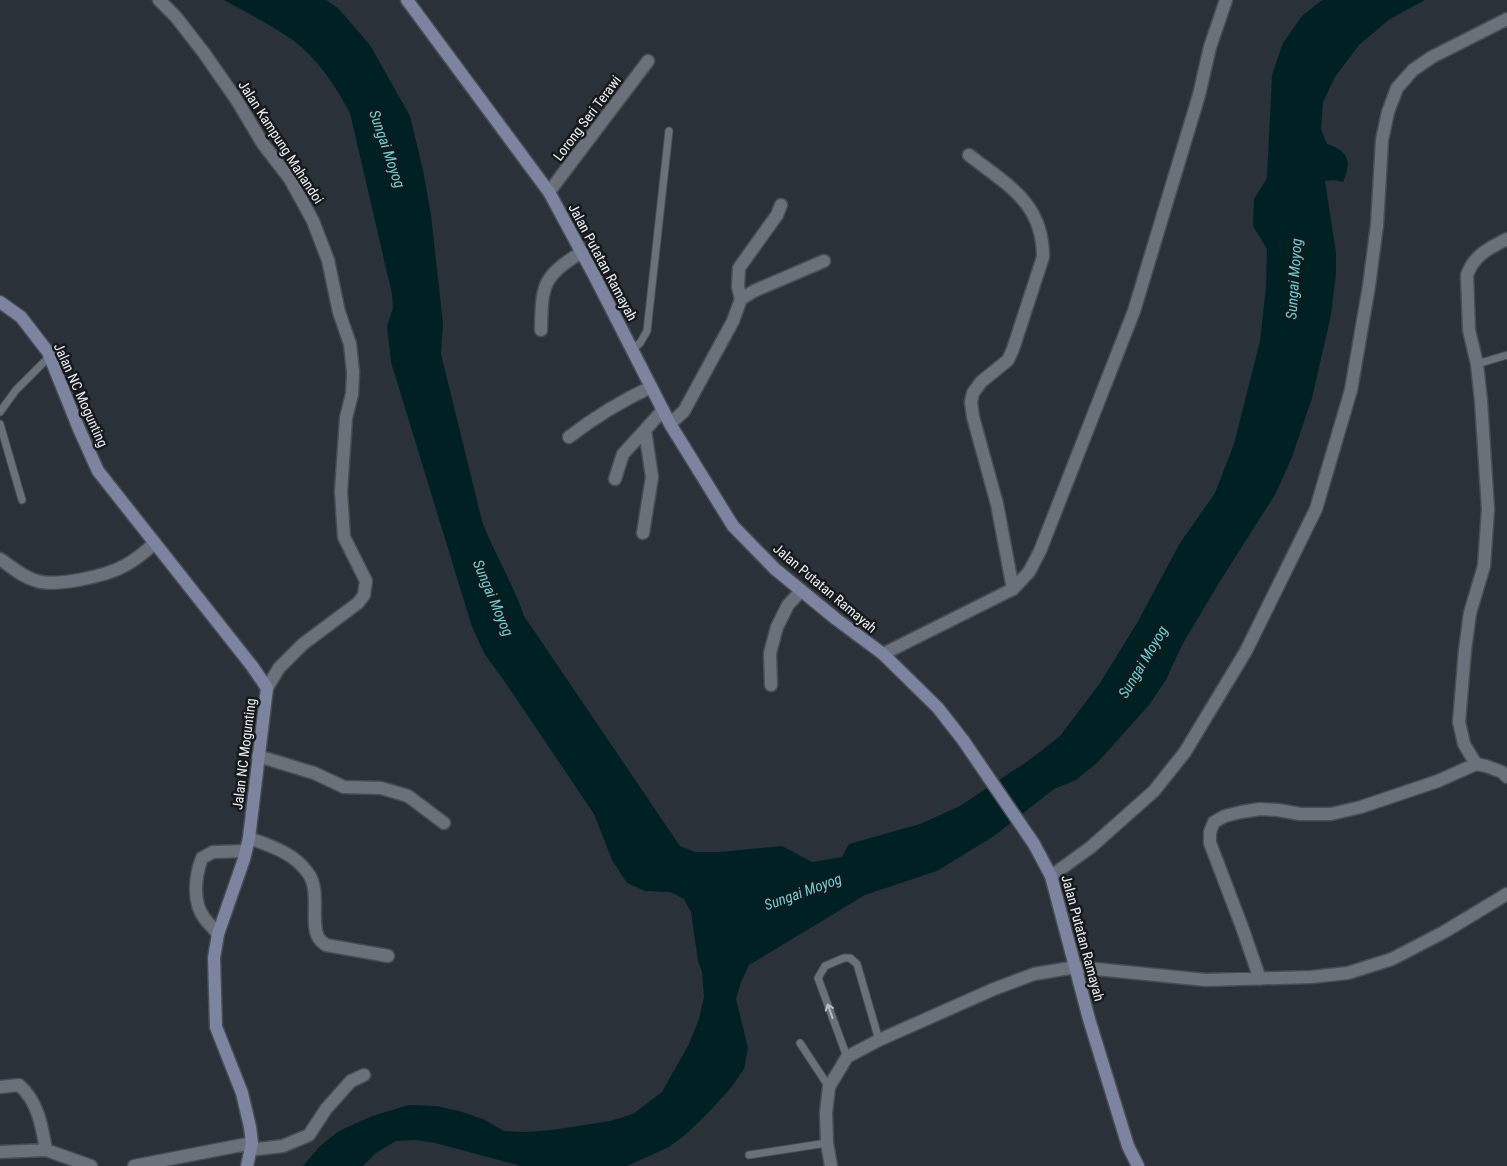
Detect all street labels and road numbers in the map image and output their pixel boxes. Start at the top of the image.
street label: Lorong Seri Terawi [550,72,624,164]
street label: Jalan Kampung Mahandoi [235,77,327,207]
street label: Jalan Putatan Ramayah [565,201,641,323]
street label: Jalan NC Mogunting [51,340,111,450]
street label: Jalan Putatan Ramayah [770,540,880,636]
street label: Jalan NC Mogunting [229,697,259,811]
street label: Jalan Putatan Ramayah [1058,873,1108,1003]

